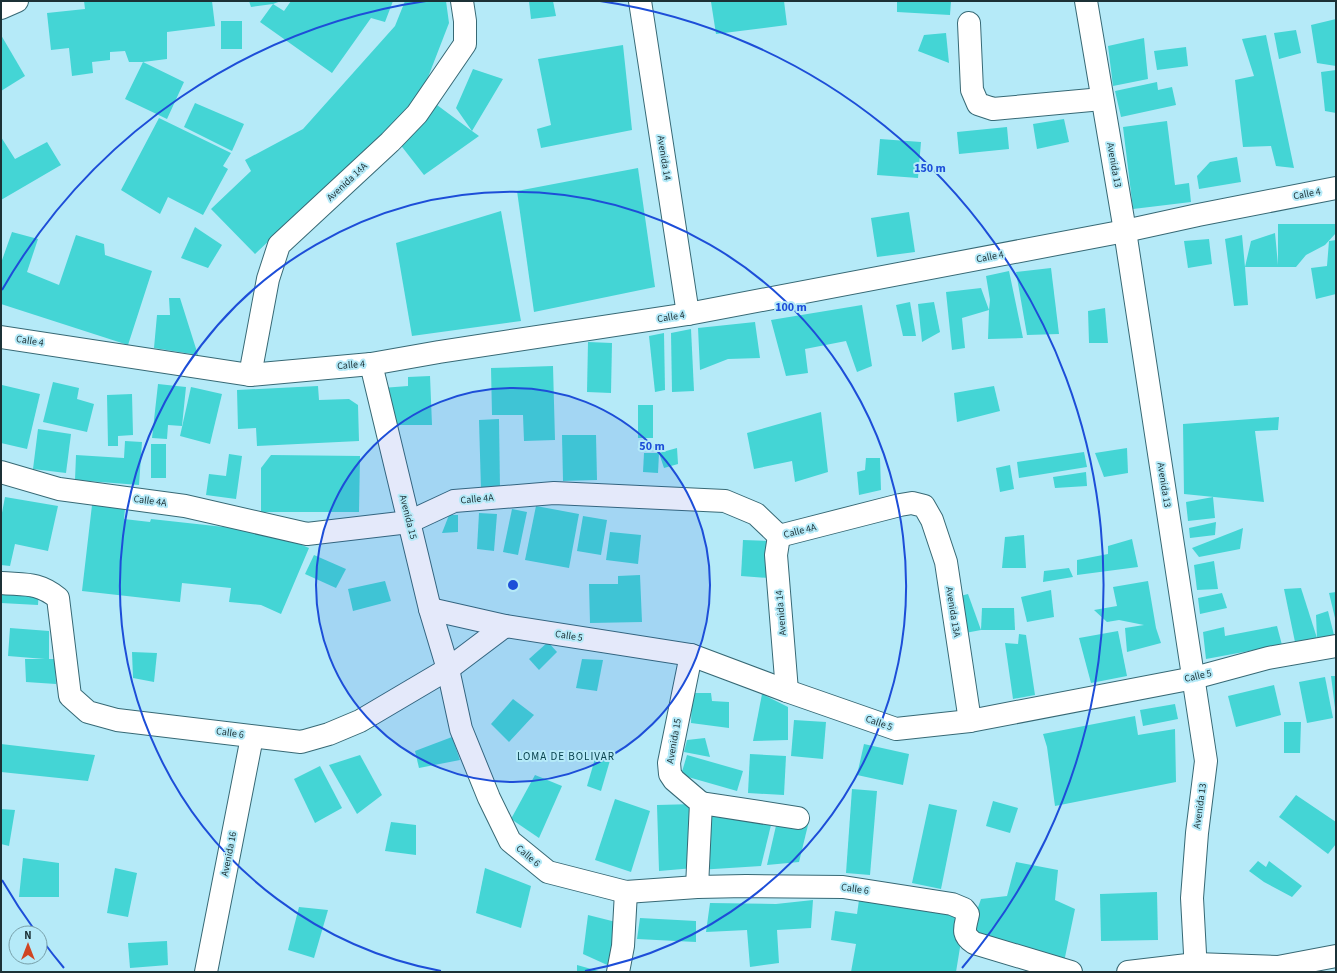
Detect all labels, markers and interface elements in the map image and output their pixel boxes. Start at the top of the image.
street label: Avenida 14 [654,134,674,182]
street label: Avenida 13 [1103,141,1125,189]
street label: Avenida 14A [324,159,371,204]
text: 150 m [914,160,946,177]
street label: Calle 4 [1292,184,1322,204]
street label: Calle 4 [975,247,1005,267]
text: 100 m [775,299,807,316]
street label: Calle 4 [656,308,686,326]
street label: Calle 4 [15,332,45,350]
street label: Calle 4 [337,357,365,373]
text: 50 m [639,438,665,455]
street label: Avenida 13 [1154,461,1174,509]
street label: Calle 4A [460,491,495,507]
street label: Calle 4A [133,492,168,510]
street label: Avenida 15 [396,493,420,541]
street label: Calle 4A [782,520,818,542]
centre of rings [506,578,520,592]
street label: Avenida 13A [942,586,964,639]
street label: Avenida 14 [772,590,790,636]
street label: Calle 5 [554,627,584,645]
street label: Calle 5 [1183,666,1213,686]
street label: Calle 5 [864,712,894,734]
street label: Avenida 15 [663,717,685,765]
street label: Calle 6 [215,724,245,742]
district label: LOMA DE BOLIVAR [517,749,615,764]
street label: Avenida 13 [1190,783,1210,829]
street label: Avenida 16 [218,830,240,878]
street label: Calle 6 [513,842,543,870]
street label: Calle 6 [840,880,870,898]
north arrow [8,925,48,965]
text: N [24,928,32,943]

